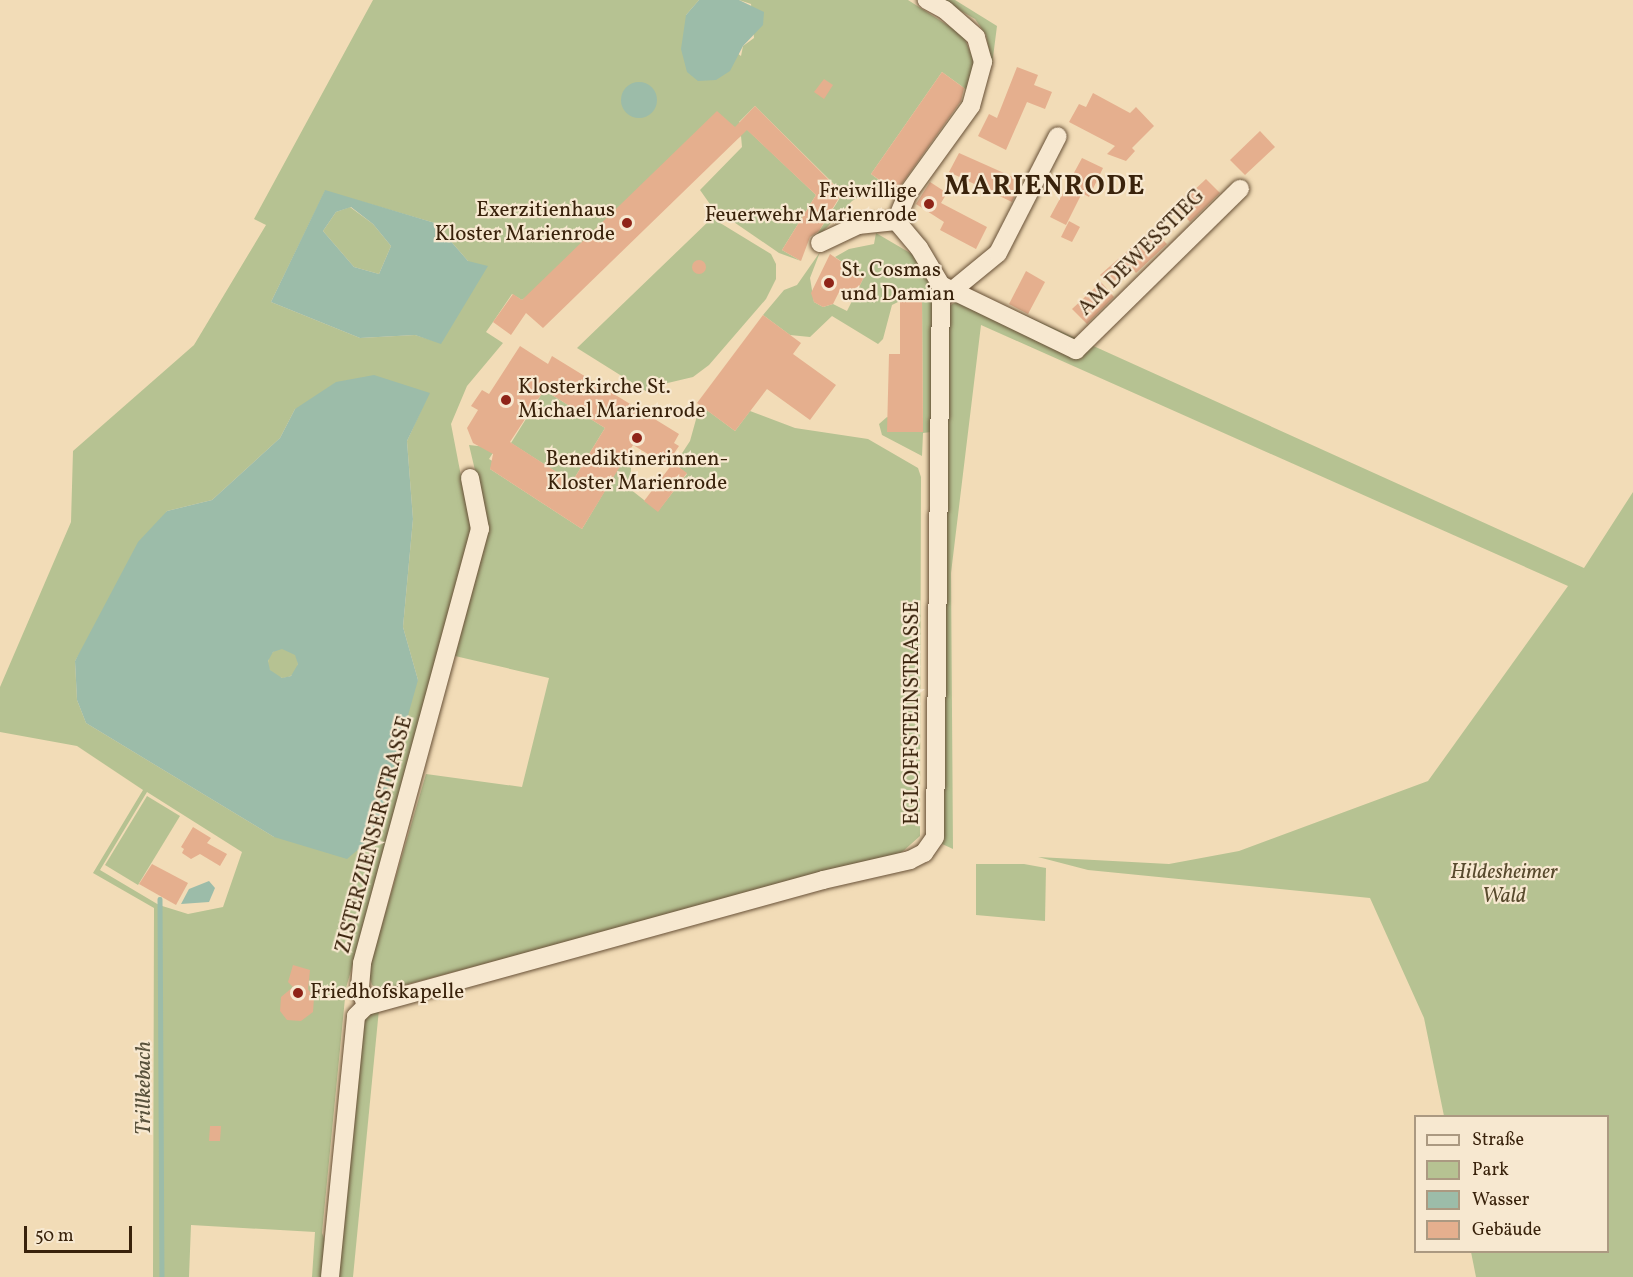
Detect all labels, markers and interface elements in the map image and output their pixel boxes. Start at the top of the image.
district label: MARIENRODE [944,172,1146,204]
place label: Freiwillige Feuerwehr Marienrode [705,179,917,229]
street label: AM DEWESSTIEG [1073,184,1211,322]
marker: Freiwillige Feuerwehr Marienrode [922,197,936,211]
place label: Exerzitienhaus Kloster Marienrode [435,198,615,248]
marker: Exerzitienhaus Kloster Marienrode [620,216,634,230]
place label: St. Cosmas und Damian [841,258,955,308]
marker: St. Cosmas und Damian [822,276,836,290]
place label: Klosterkirche St. Michael Marienrode [518,375,706,425]
marker: Klosterkirche St. Michael Marienrode [499,393,513,407]
marker: Benediktinerinnen- Kloster Marienrode [630,431,644,445]
place label: Benediktinerinnen- Kloster Marienrode [546,447,728,497]
street label: EGLOFFSTEINSTRASSE [900,601,926,825]
street label: ZISTERZIENSERSTRASSE [331,713,419,957]
park label: Hildesheimer Wald [1450,860,1558,910]
place label: Friedhofskapelle [310,980,464,1006]
marker: Friedhofskapelle [291,986,305,1000]
water label: Trillkebach [132,1041,158,1135]
legend [1414,1115,1609,1253]
text: Straße [1472,1128,1524,1153]
text: Park [1472,1158,1509,1183]
text: Wasser [1472,1188,1529,1213]
scale bar [27,1214,135,1252]
text: Gebäude [1472,1218,1541,1243]
text: 50 m [35,1224,74,1249]

